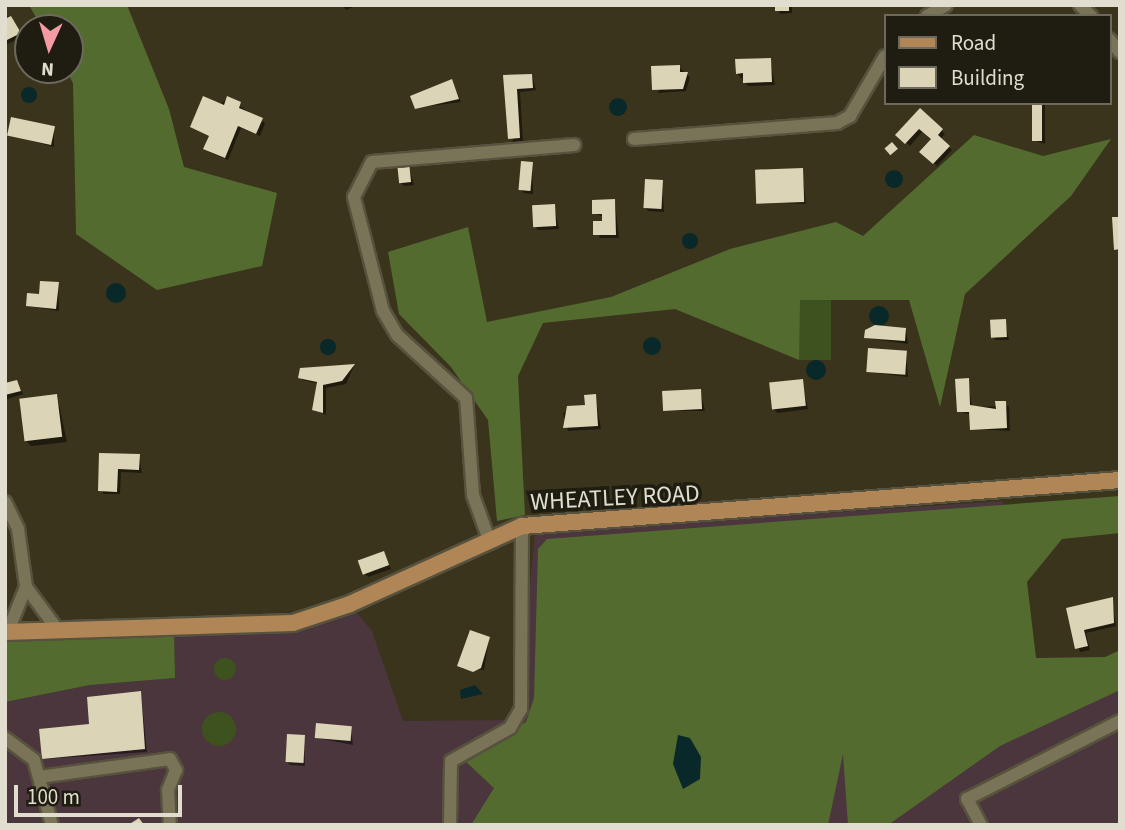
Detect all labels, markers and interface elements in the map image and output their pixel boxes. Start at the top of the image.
north arrow [14,14,84,84]
legend [884,14,1111,105]
text: Road [951,28,996,58]
text: N [40,55,55,82]
text: Building [951,63,1024,93]
street label: WHEATLEY ROAD [530,479,700,517]
scale bar [18,770,186,814]
text: 100 m [27,782,80,812]

